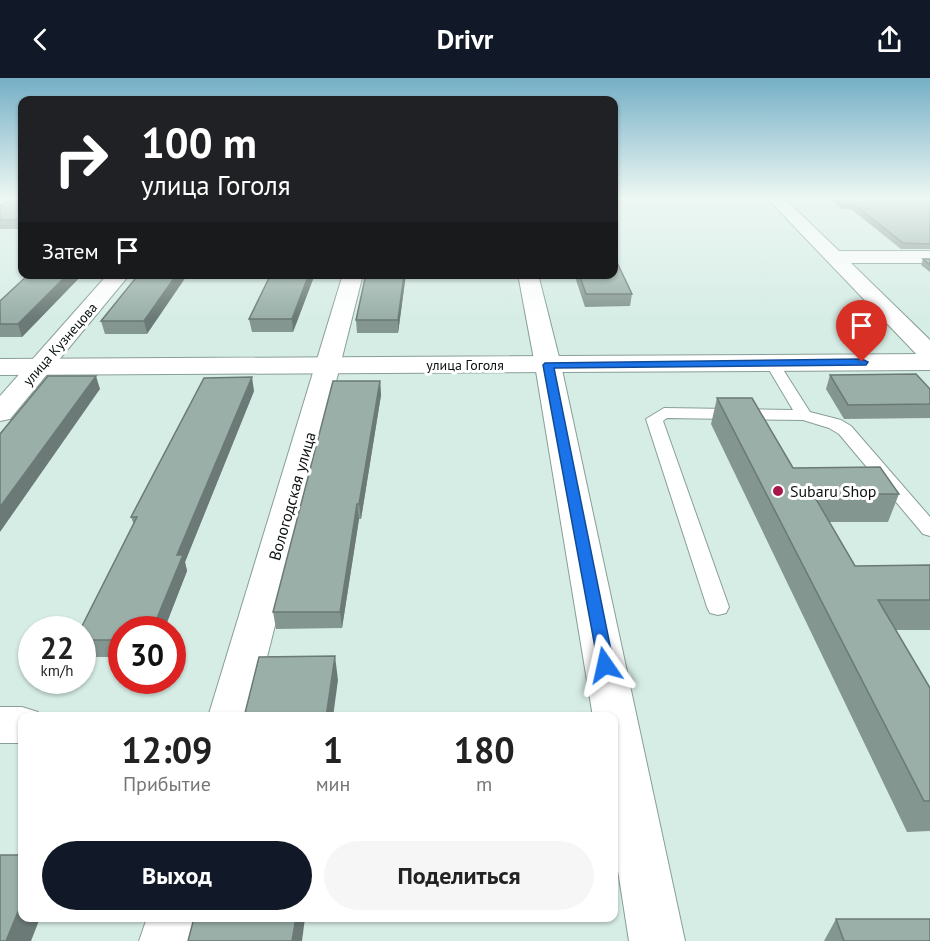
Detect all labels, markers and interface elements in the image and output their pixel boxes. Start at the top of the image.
text: Drivr [437,22,493,56]
icon: back [24,23,57,56]
icon: share [873,23,906,56]
text: 100 m [141,115,257,170]
icon: right [42,120,120,198]
text: улица Гоголя [141,168,291,202]
icon: arrive [111,234,144,267]
text: Затем [42,237,99,265]
street label: улица Кузнецова [19,299,101,389]
pin [836,300,887,362]
icon: arrive [845,309,878,342]
street label: улица Гоголя [426,356,504,374]
street label: Вологодская улица [264,429,320,563]
place label: Subaru Shop [790,481,877,501]
marker: Subaru Shop [771,484,785,498]
speed limit sign: 30 [108,616,186,694]
text: 22 [40,628,74,667]
position arrow [573,633,637,697]
text: km/h [41,661,73,680]
text: 12:09 [121,726,213,773]
text: 1 [323,726,343,773]
text: 180 [454,726,515,773]
text: Прибытие [123,771,211,797]
text: мин [316,771,350,797]
text: m [476,771,492,797]
button: Выход [42,841,312,910]
button: Поделиться [324,841,594,910]

